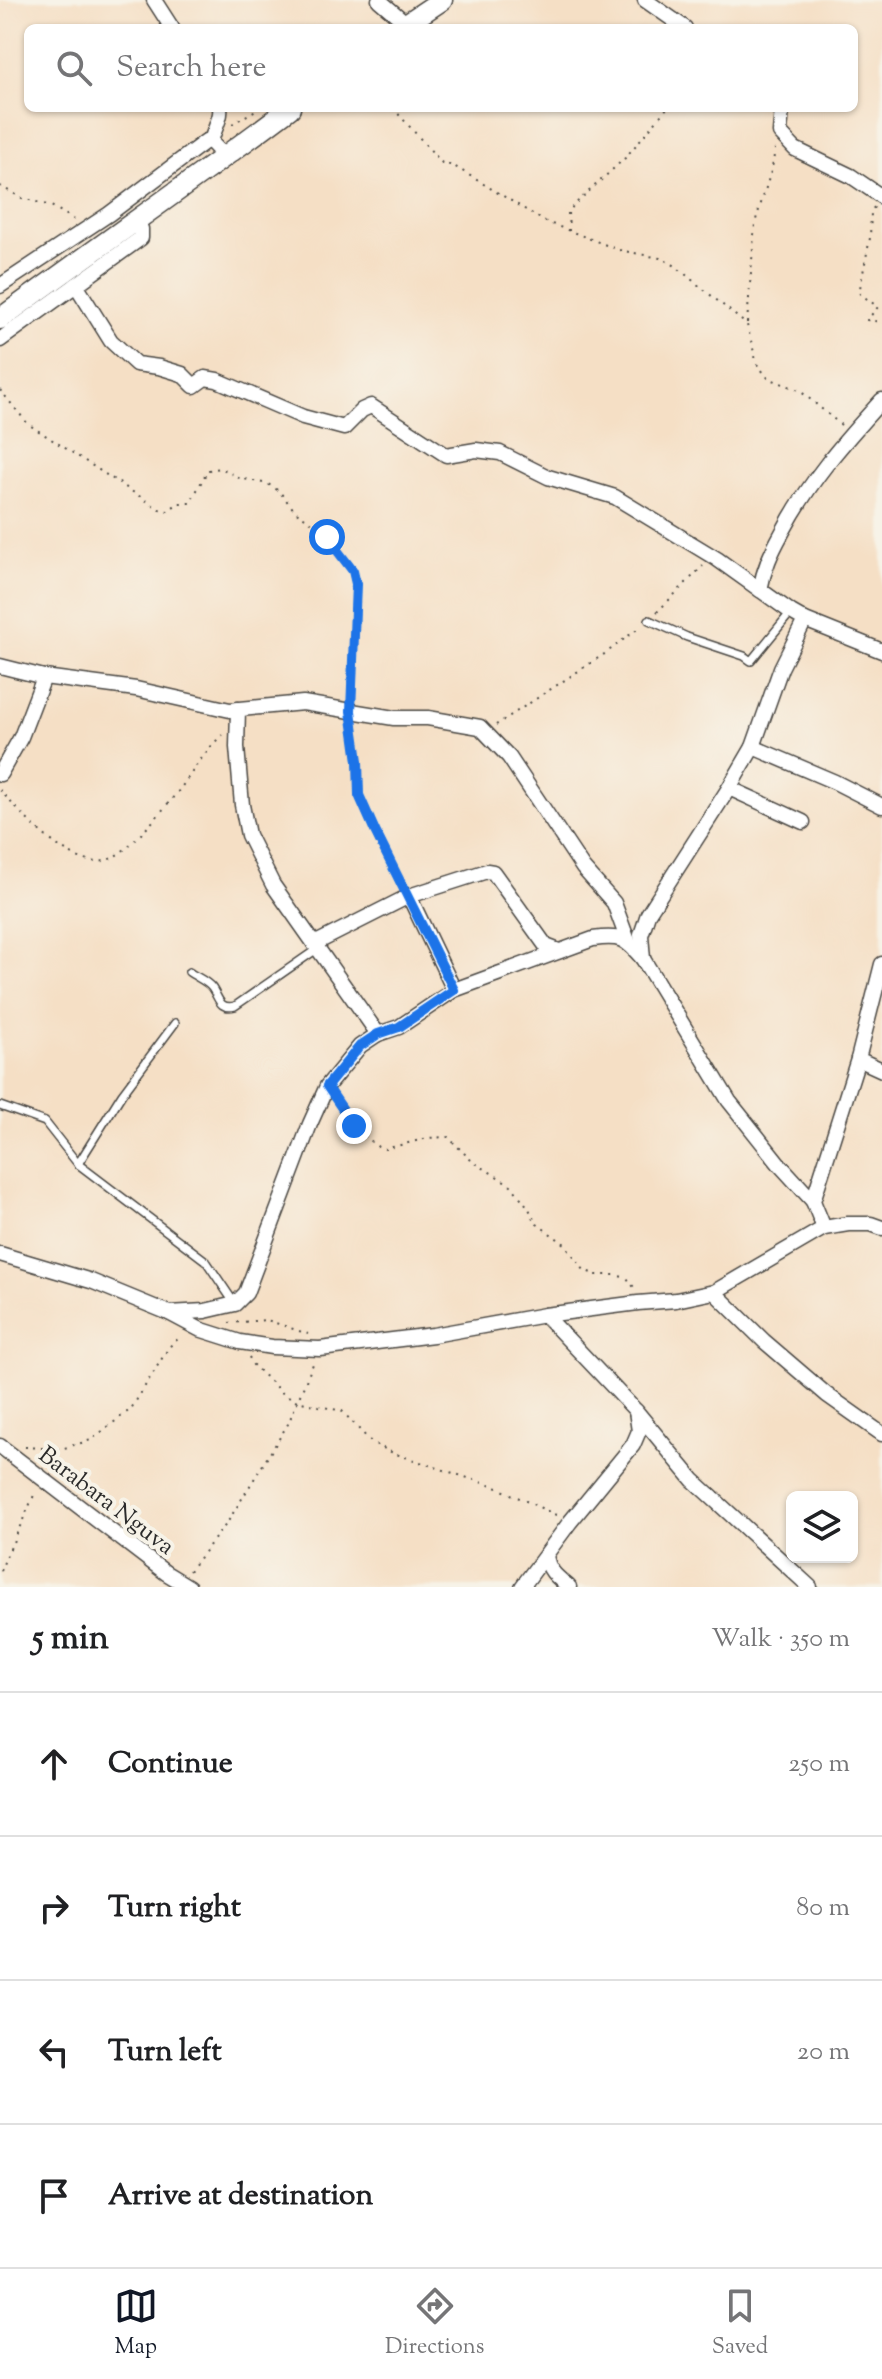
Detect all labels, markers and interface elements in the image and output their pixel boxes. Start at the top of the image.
search box [24,24,858,112]
icon: search [52,46,96,90]
text: Search here [116,47,266,90]
route start [309,519,345,555]
route end [336,1108,372,1144]
street label: Barabara Nguva [31,1439,181,1564]
map controls [786,1491,858,1563]
button: layers [786,1491,858,1563]
text: 5 min [32,1615,109,1664]
text: Walk · 350 m [711,1621,850,1658]
icon: ahead [32,1742,76,1786]
text: Continue [108,1743,233,1786]
text: 250 m [788,1746,850,1783]
icon: right [32,1886,76,1930]
text: Turn right [108,1887,241,1930]
text: 80 m [796,1890,850,1927]
icon: left [32,2030,76,2074]
text: Turn left [108,2031,222,2074]
text: 20 m [797,2034,850,2071]
icon: arrive [32,2174,76,2218]
text: Arrive at destination [108,2175,373,2218]
tab: Map [114,2284,158,2364]
tab: Directions [385,2284,484,2364]
tab: Saved [712,2284,768,2364]

